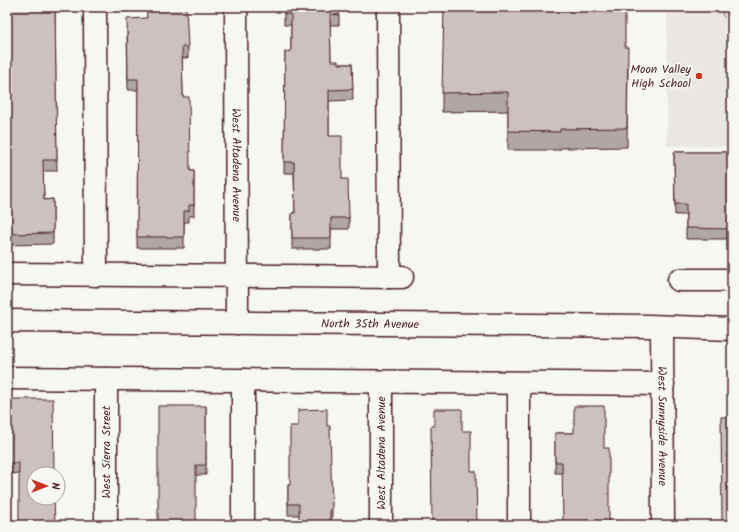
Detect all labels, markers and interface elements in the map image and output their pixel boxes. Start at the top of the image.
place label: Moon Valley High School [631,60,691,93]
marker: Moon Valley High School [694,71,704,81]
street label: West Altadena Avenue [226,108,246,222]
street label: North 35th Avenue [321,314,420,334]
street label: West Sunnyside Avenue [652,366,672,486]
street label: West Altadena Avenue [372,396,391,510]
street label: West Sierra Street [97,405,116,498]
north arrow [26,466,66,506]
text: N [46,483,64,490]

